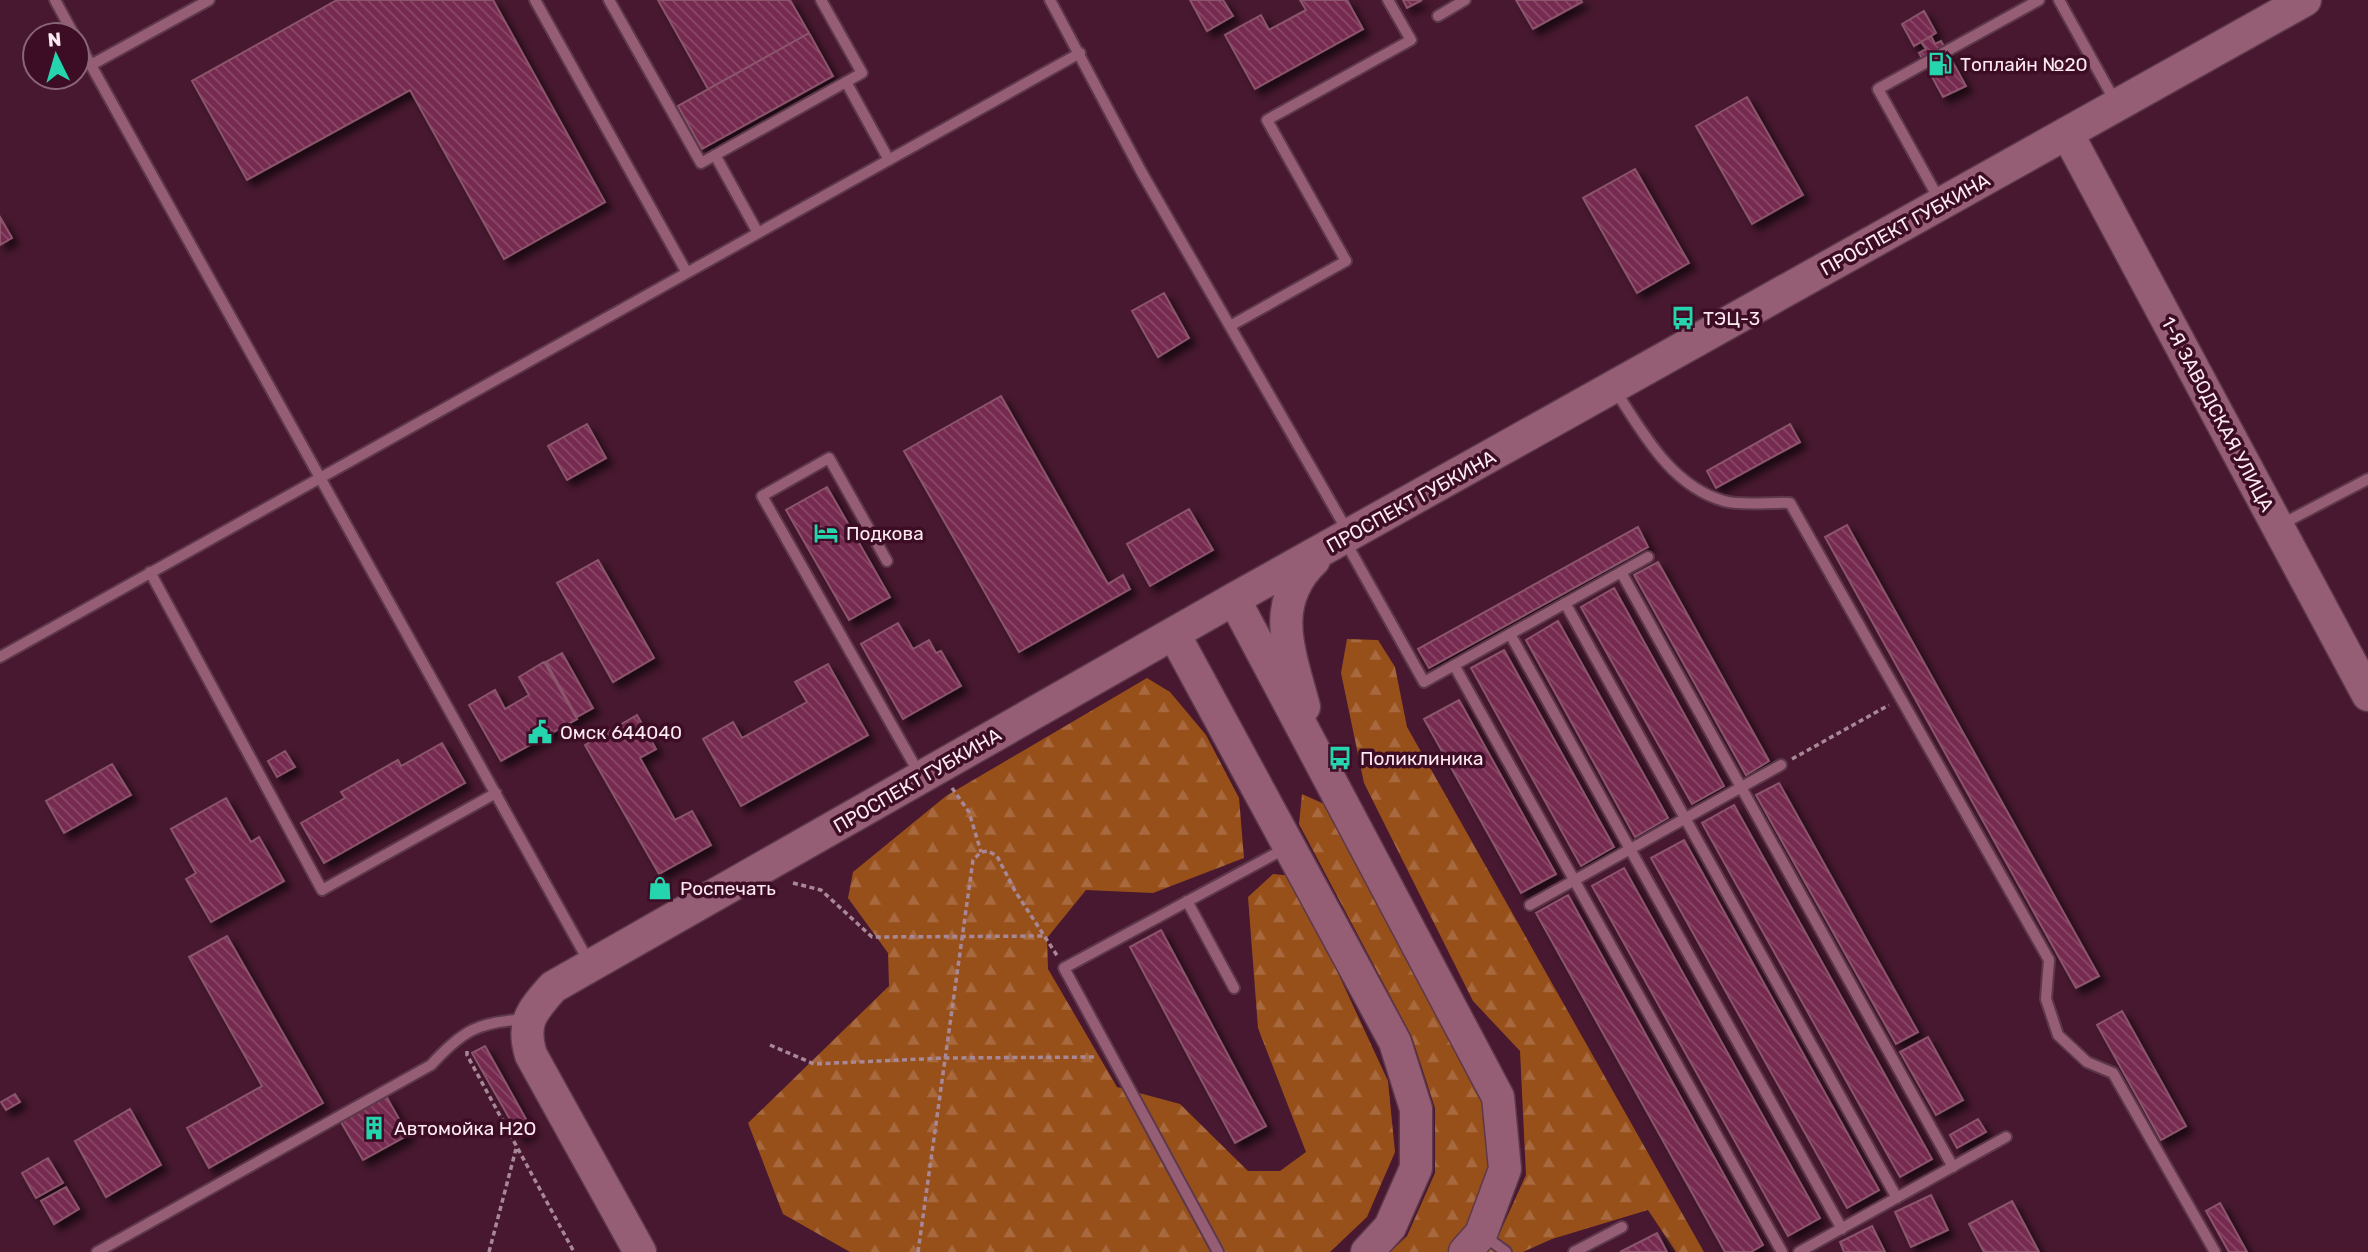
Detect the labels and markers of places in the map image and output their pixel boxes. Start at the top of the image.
fuel station icon: Топлайн №20 [1926,50,1954,78]
place label: Топлайн №20 [1960,53,2088,76]
bus stop icon: ТЭЦ-3 [1669,304,1697,332]
place label: ТЭЦ-3 [1703,307,1760,330]
hotel icon: Подкова [812,519,840,547]
place label: Подкова [846,522,924,545]
public building icon: Омск 644040 [526,718,554,746]
place label: Омск 644040 [560,721,682,744]
bus stop icon: Поликлиника [1326,744,1354,772]
place label: Поликлиника [1360,747,1483,770]
shop icon: Роспечать [646,874,674,902]
place label: Роспечать [680,877,776,900]
building icon: Автомойка H2O [360,1114,388,1142]
place label: Автомойка H2O [394,1117,536,1140]

